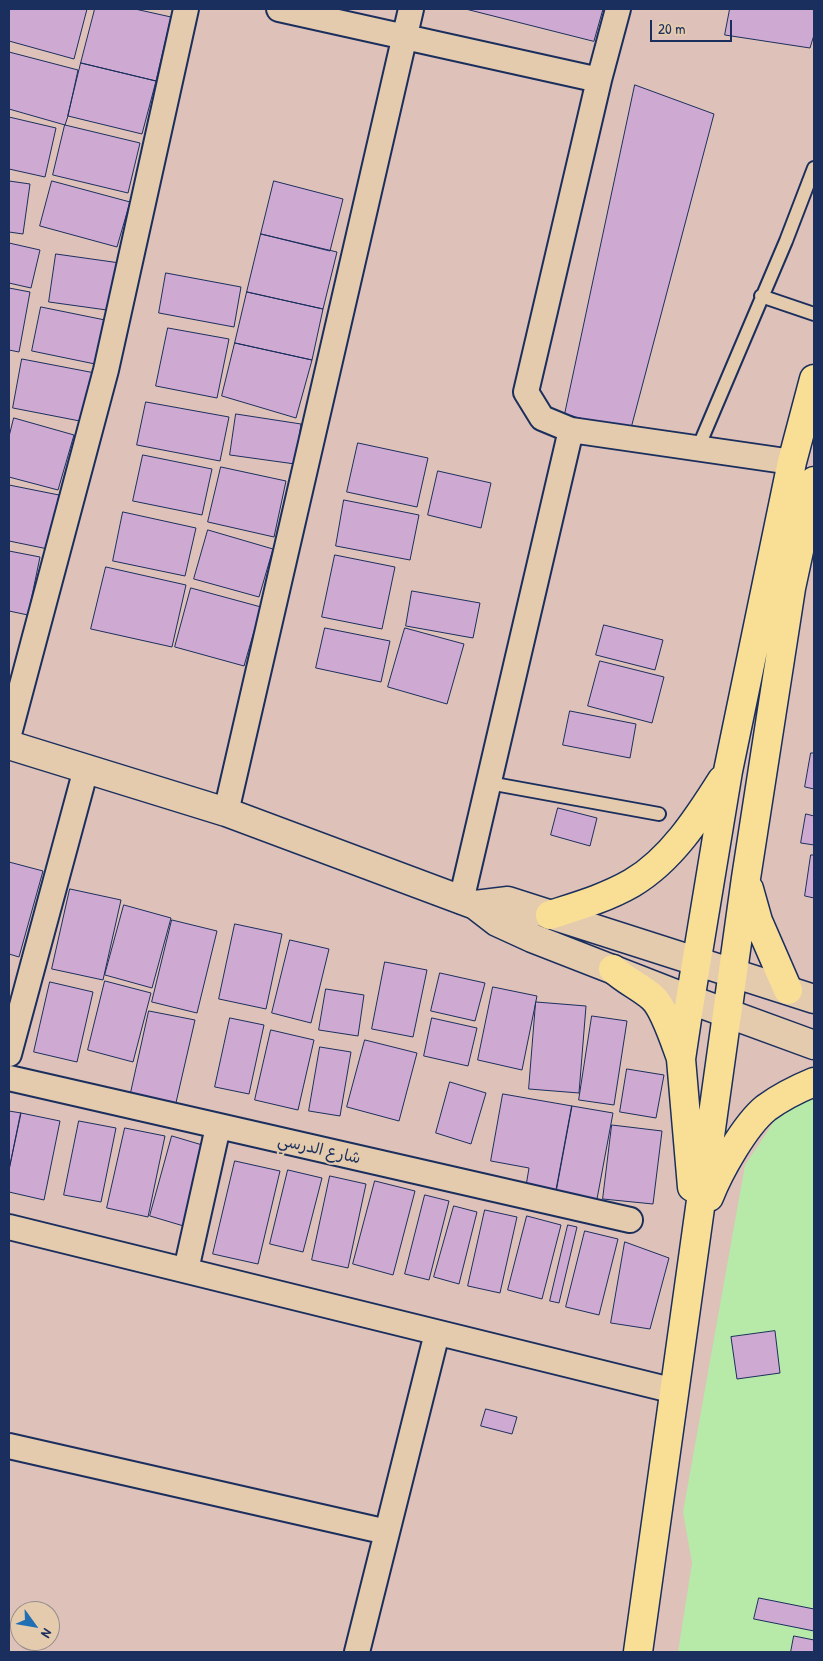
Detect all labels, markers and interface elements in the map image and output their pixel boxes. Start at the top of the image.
scale bar [653,10,736,42]
text: 20 m [658,18,685,39]
street label: شارع الدرسي [276,1131,362,1169]
north arrow [10,1601,60,1651]
text: N [37,1625,57,1642]

